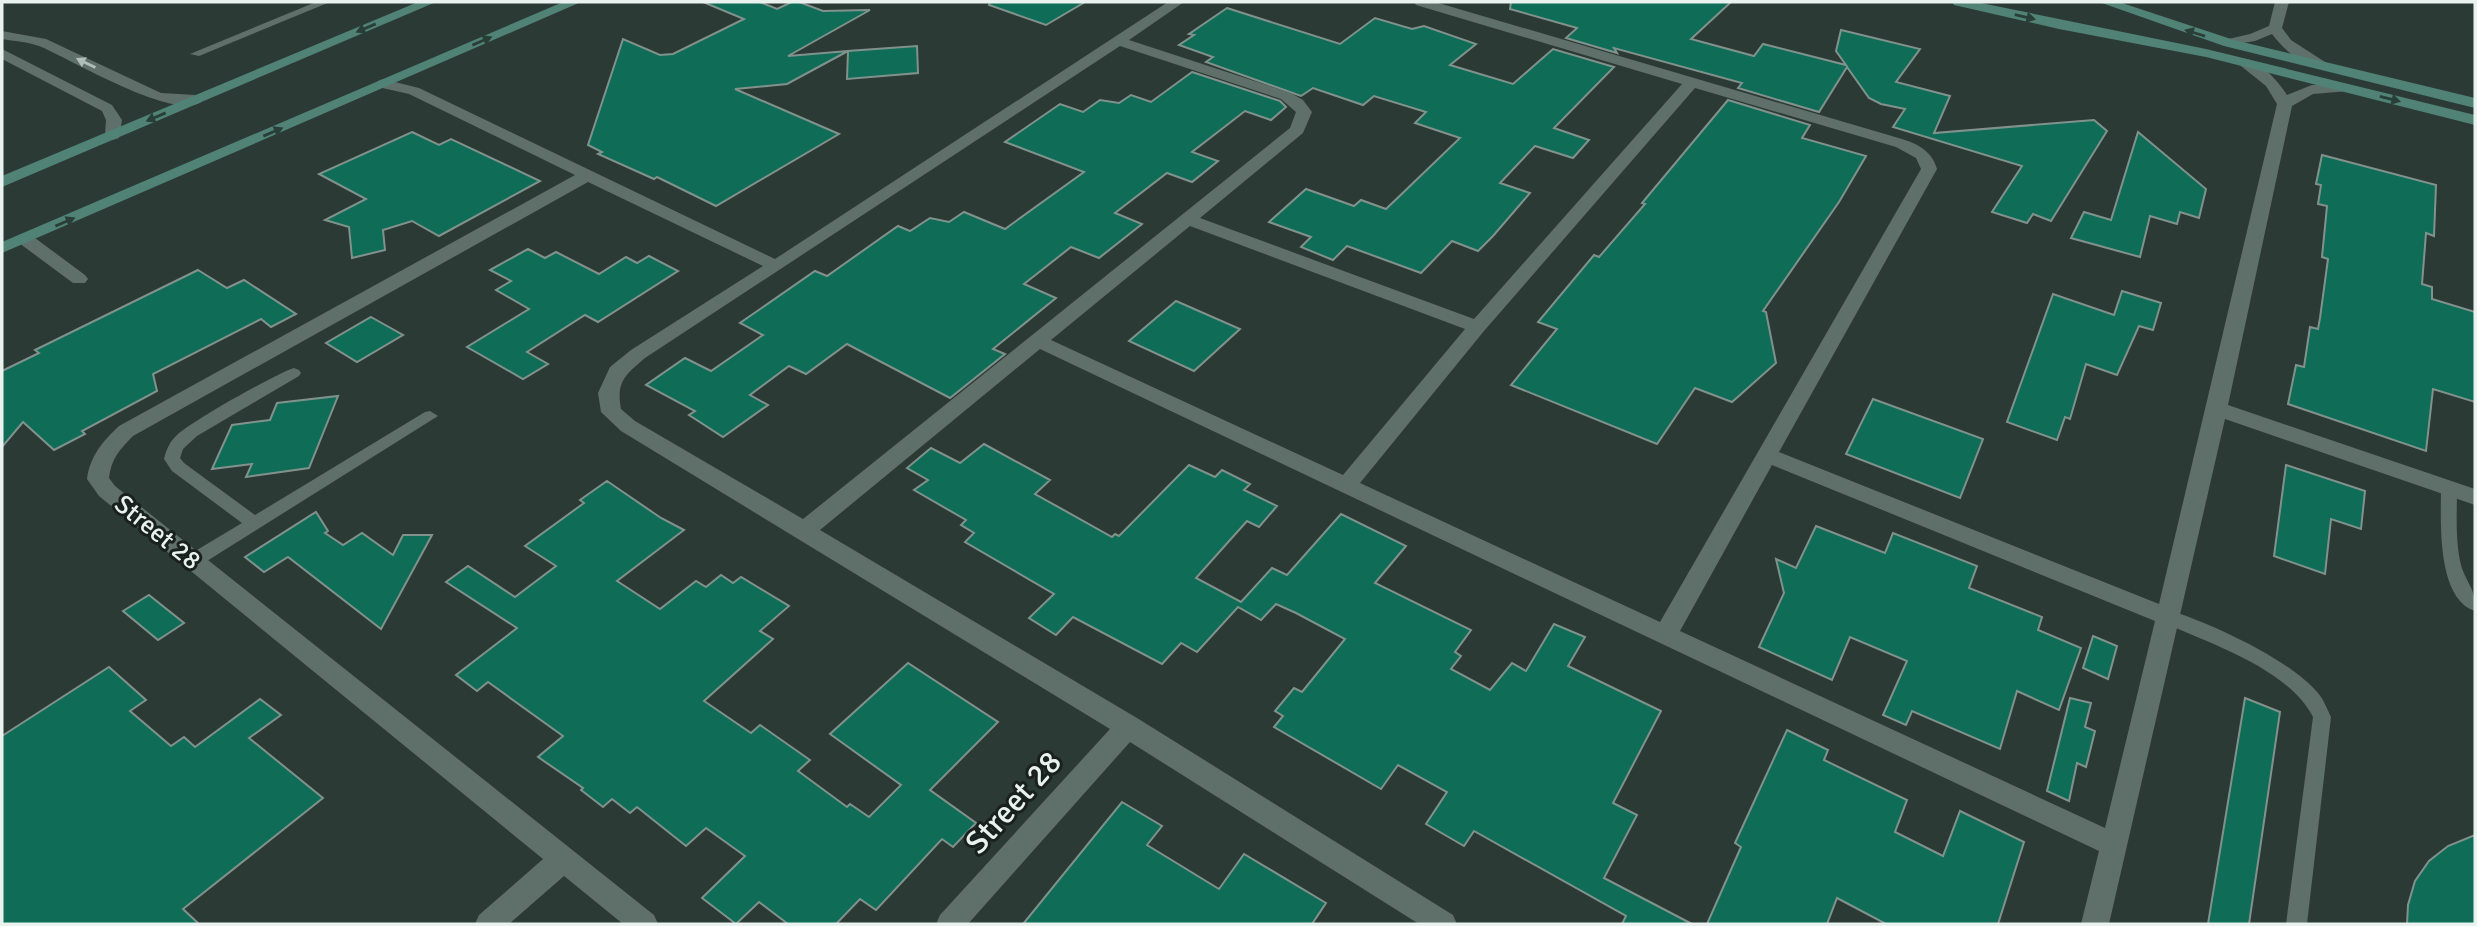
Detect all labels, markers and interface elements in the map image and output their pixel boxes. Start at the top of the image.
one-way arrow [2014,12,2036,23]
one-way arrow [355,23,376,34]
one-way arrow [2184,28,2205,38]
one-way arrow [472,36,493,47]
one-way arrow [76,58,96,69]
one-way arrow [2379,94,2401,105]
one-way arrow [146,112,167,123]
one-way arrow [263,126,284,137]
one-way arrow [54,216,75,227]
street label: Street 28 [108,488,207,577]
street label: Street 28 [957,743,1070,862]

